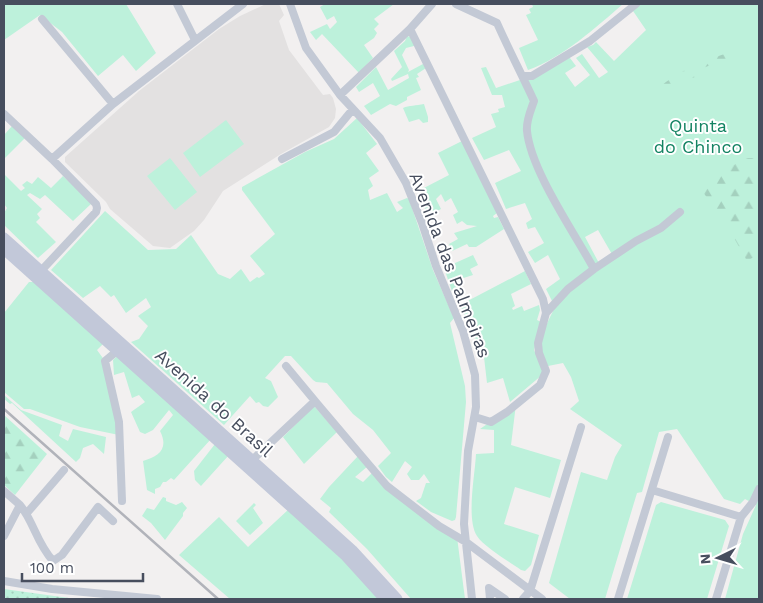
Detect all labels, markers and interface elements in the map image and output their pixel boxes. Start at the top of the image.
park label: Quinta do Chinco [654,115,742,157]
street label: Avenida das Palmeiras [405,169,496,361]
street label: Avenida do Brasil [151,344,278,461]
north arrow [693,533,743,583]
scale bar [22,550,144,582]
text: N [697,553,713,565]
text: 100 m [30,559,74,577]

